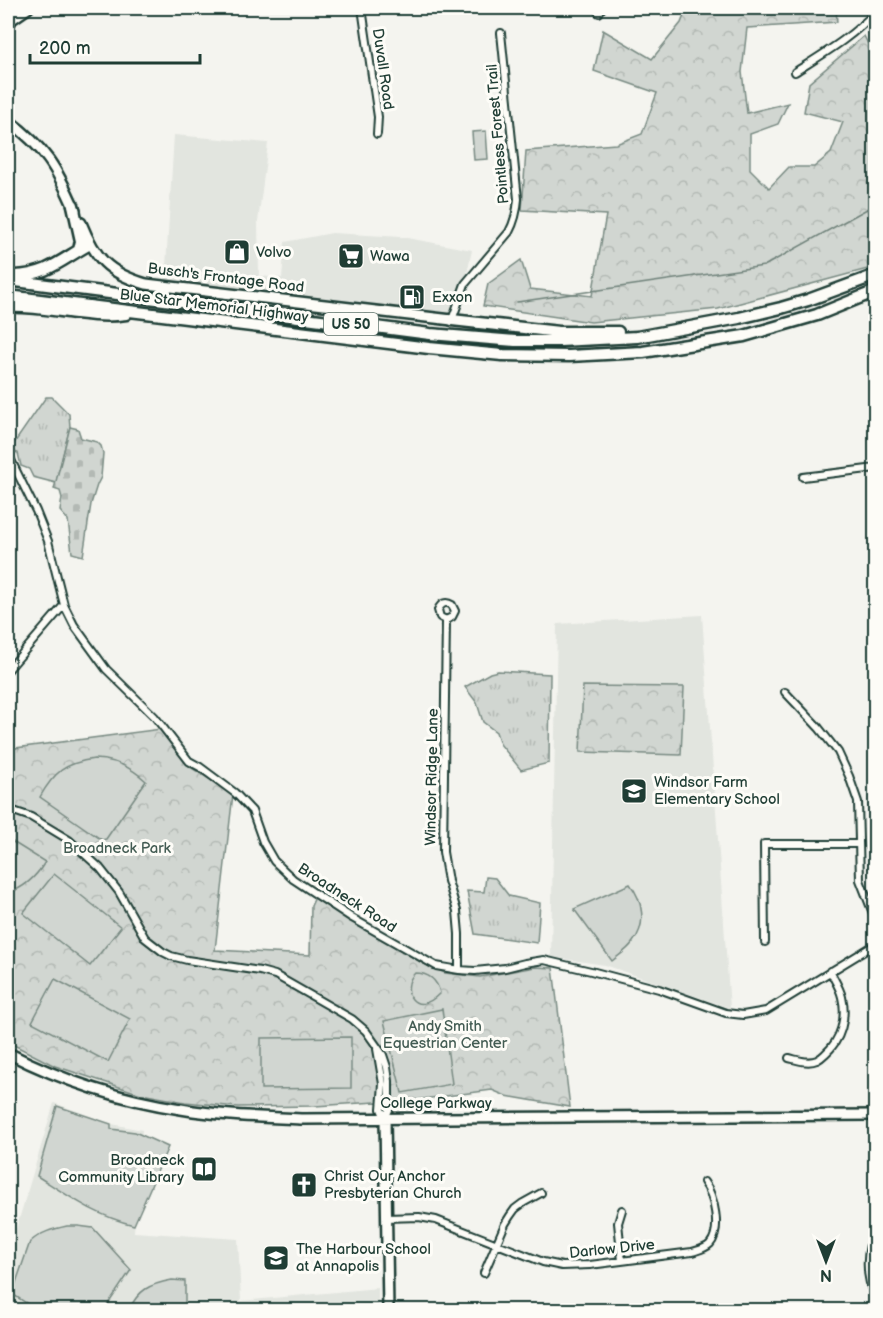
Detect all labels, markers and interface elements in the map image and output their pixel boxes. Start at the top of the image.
scale bar [30,27,200,65]
street label: Duvall Road [368,27,398,111]
text: 200 m [39,38,91,59]
street label: Pointless Forest Trail [482,63,514,205]
shop icon: Volvo [222,237,252,267]
supermarket icon: Wawa [336,241,366,271]
place label: Volvo [256,243,292,262]
place label: Wawa [370,247,410,266]
street label: Busch's Frontage Road [147,259,305,297]
fuel station icon: Exxon [397,282,427,312]
street label: Blue Star Memorial Highway [119,285,310,327]
place label: Exxon [432,288,472,307]
road number: US 50 [324,313,378,335]
street label: Windsor Ridge Lane [421,708,443,846]
place label: Windsor Farm Elementary School [654,773,780,809]
school or university icon: Windsor Farm Elementary School [619,776,649,806]
park label: Broadneck Park [63,839,172,858]
street label: Broadneck Road [294,859,400,937]
park label: Andy Smith Equestrian Center [383,1017,508,1053]
street label: College Parkway [380,1094,492,1113]
place label: Broadneck Community Library [58,1151,185,1187]
library icon: Broadneck Community Library [189,1154,219,1184]
place label: Christ Our Anchor Presbyterian Church [324,1167,462,1203]
church icon: Christ Our Anchor Presbyterian Church [289,1170,319,1200]
north arrow [796,1231,856,1291]
street label: Darlow Drive [568,1235,656,1263]
place label: The Harbour School at Annapolis [296,1240,431,1276]
school or university icon: The Harbour School at Annapolis [261,1243,291,1273]
text: N [820,1265,832,1284]

